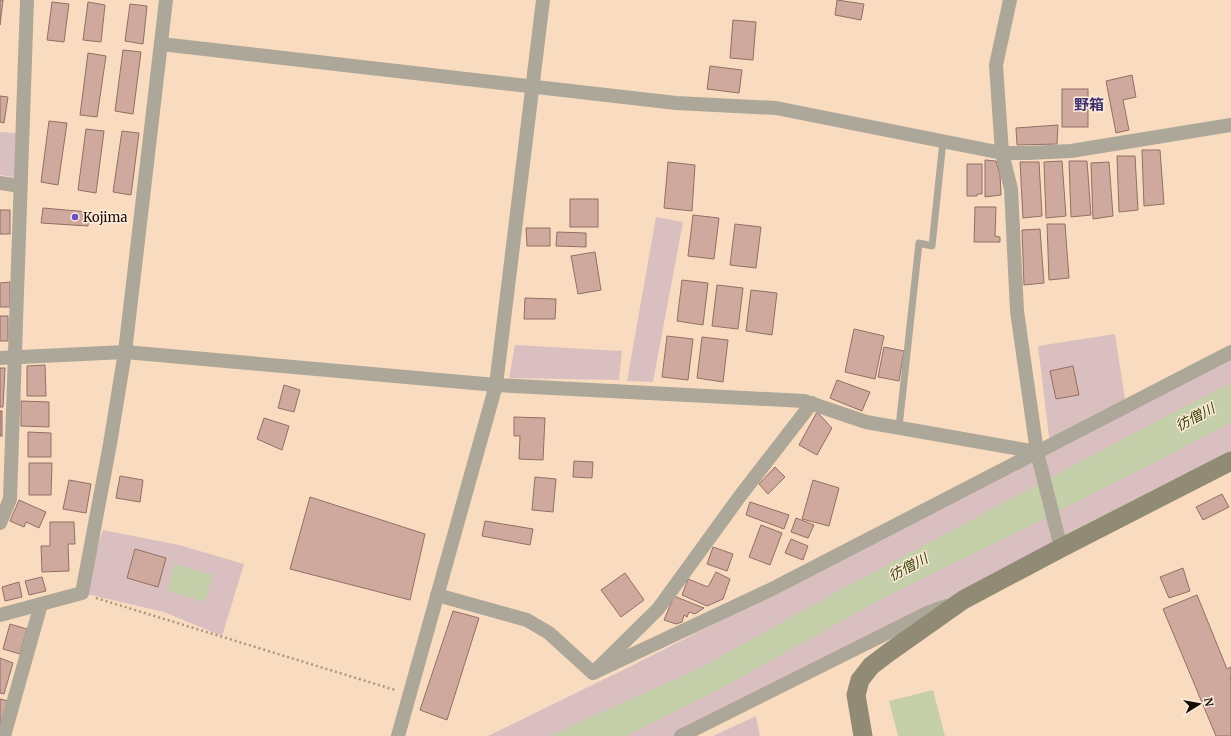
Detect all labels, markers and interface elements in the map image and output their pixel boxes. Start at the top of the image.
district label: 野箱 [1074,95,1104,114]
place label: Kojima [83,209,127,226]
marker: Kojima [70,212,80,222]
water label: 彷僧川 [1172,398,1220,435]
water label: 彷僧川 [885,548,933,585]
north arrow [1179,684,1219,724]
text: N [1201,696,1217,708]

